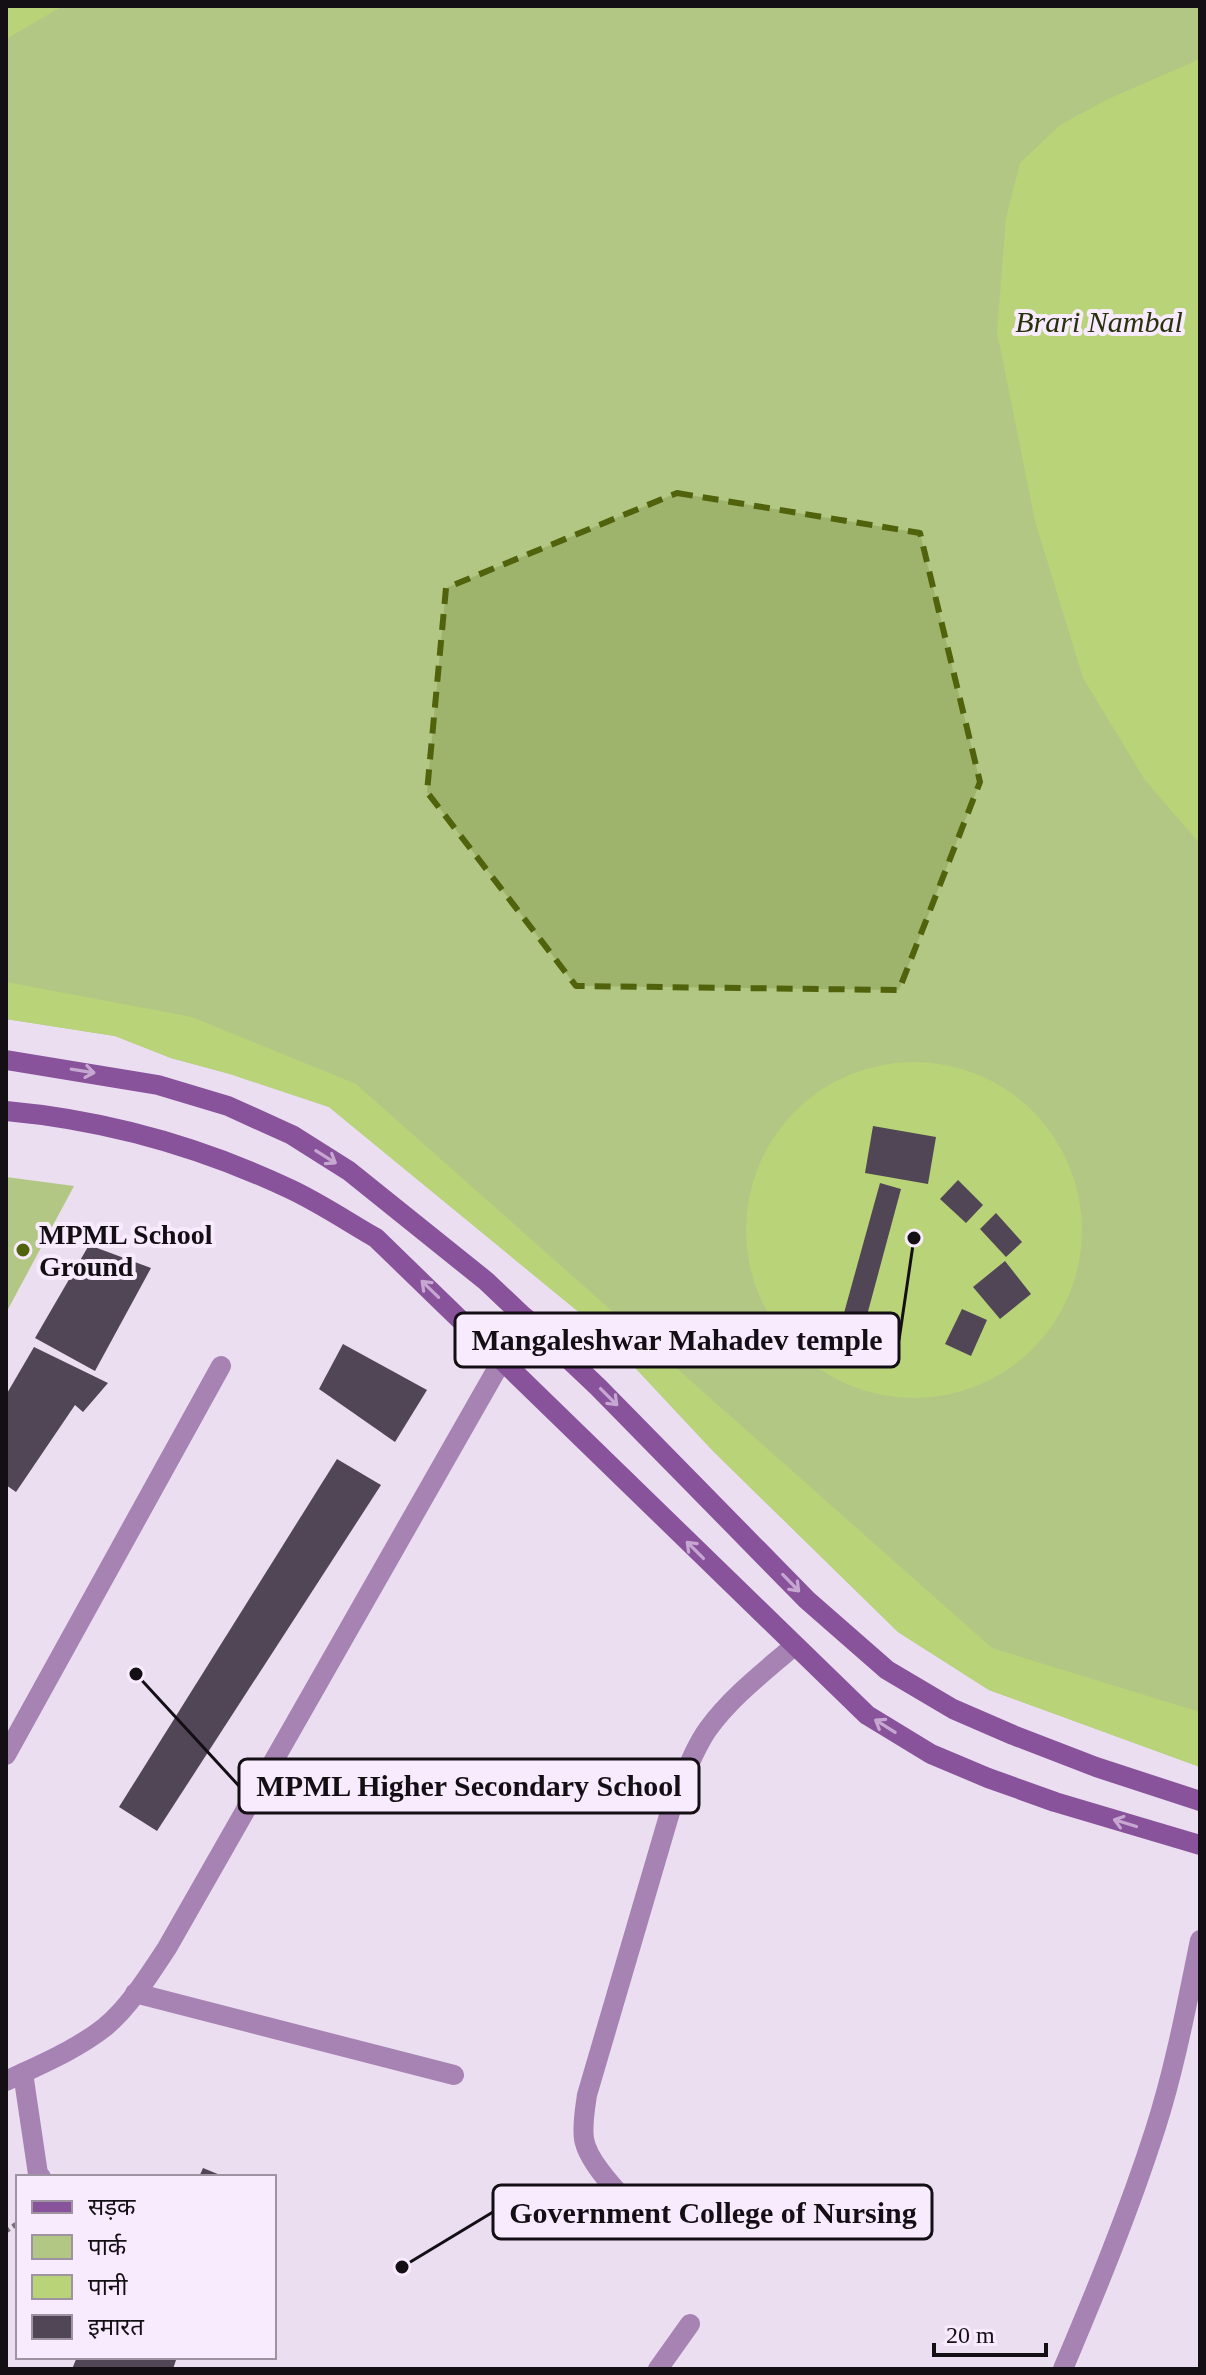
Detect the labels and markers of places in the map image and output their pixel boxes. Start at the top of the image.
place label: MPML School Ground [39,1219,213,1282]
marker: MPML School Ground [14,1241,32,1259]
callout: Mangaleshwar Mahadev temple [455,1313,899,1367]
callout: MPML Higher Secondary School [239,1759,699,1813]
callout: Government College of Nursing [493,2185,932,2239]

